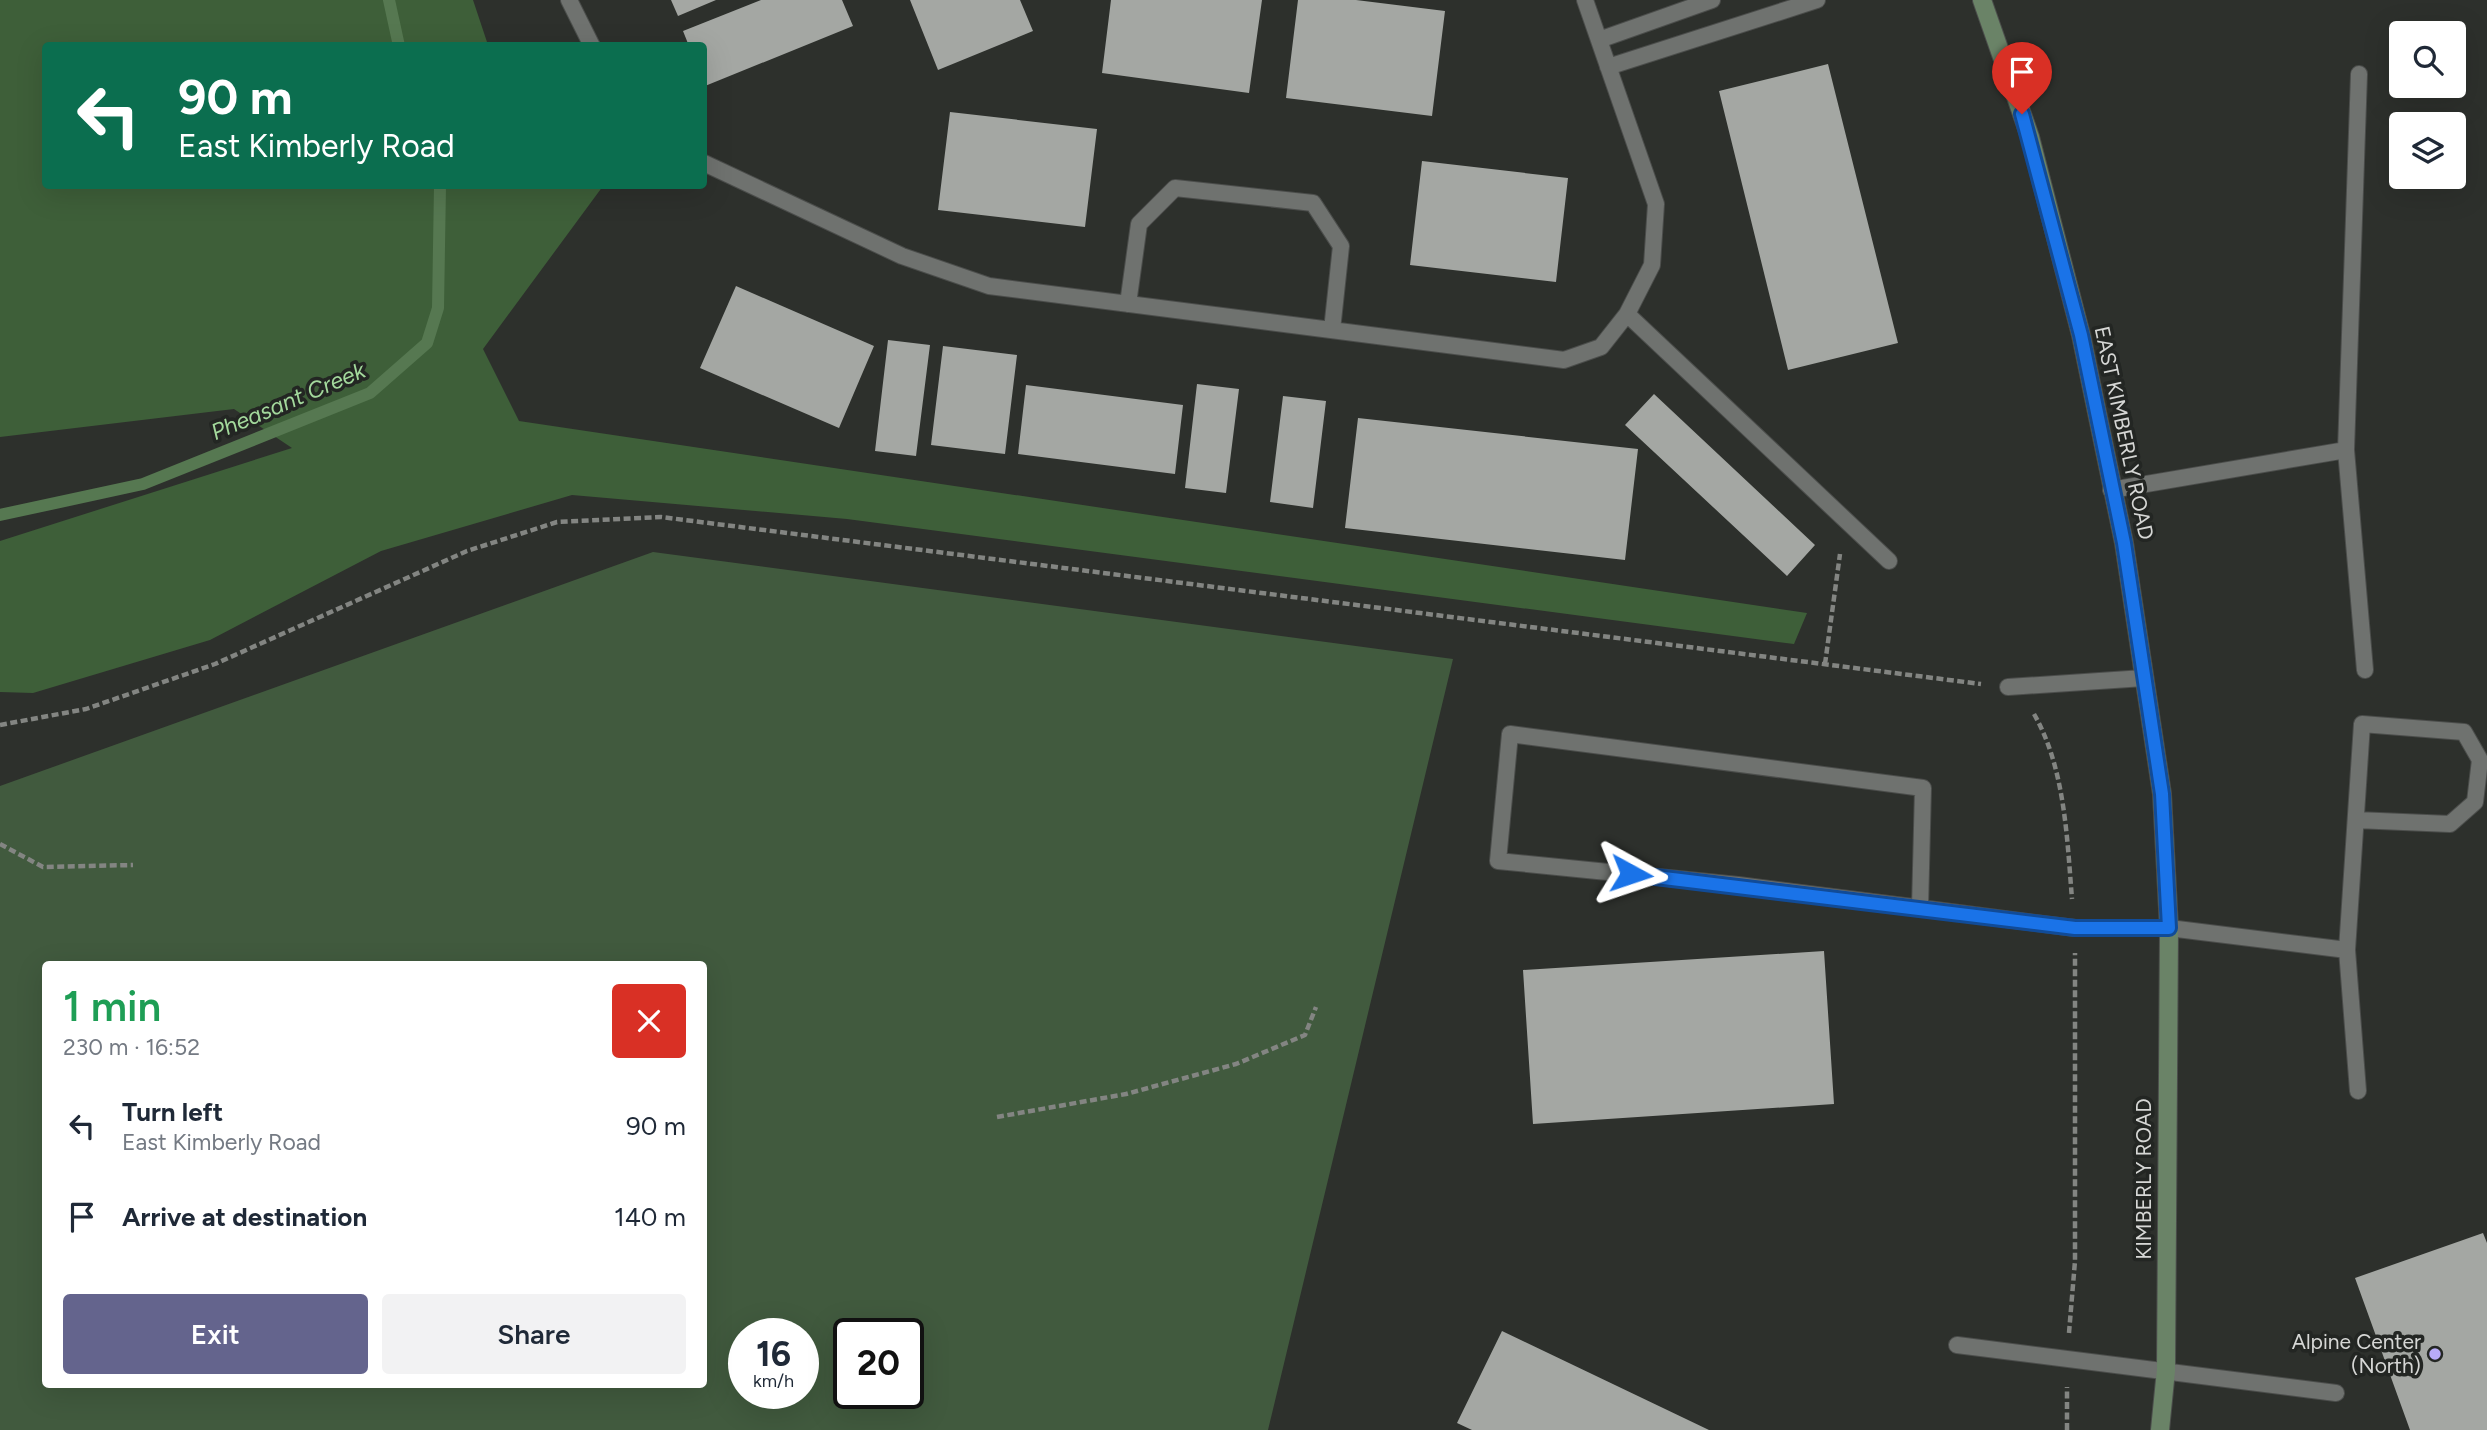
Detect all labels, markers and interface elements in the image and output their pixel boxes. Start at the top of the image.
map controls [2389,21,2466,189]
button: search [2389,21,2466,98]
pin [1992,42,2052,114]
icon: arrive [2003,53,2041,91]
text: 90 m [178,67,293,126]
icon: left [63,70,154,161]
button: layers [2389,112,2466,189]
text: East Kimberly Road [178,127,455,165]
street label: EAST KIMBERLY ROAD [2090,324,2159,542]
water label: Pheasant Creek [207,356,370,446]
position arrow [1594,837,1668,911]
text: 1 min [63,981,161,1032]
button: close [612,984,686,1058]
text: 230 m · 16:52 [63,1033,200,1061]
text: Turn left [122,1096,223,1128]
street label: KIMBERLY ROAD [2131,1098,2156,1260]
icon: left [63,1107,101,1145]
text: 90 m [626,1110,686,1142]
text: East Kimberly Road [122,1128,321,1156]
icon: arrive [63,1198,101,1236]
text: Arrive at destination [122,1201,367,1233]
text: 140 m [614,1201,686,1233]
button: Exit [63,1294,368,1374]
button: Share [382,1294,686,1374]
speed limit sign: 20 [833,1318,924,1409]
place label: Alpine Center (North) [2292,1329,2421,1378]
text: 16 [756,1333,791,1375]
marker: Alpine Center (North) [2427,1346,2443,1362]
text: km/h [753,1370,794,1392]

